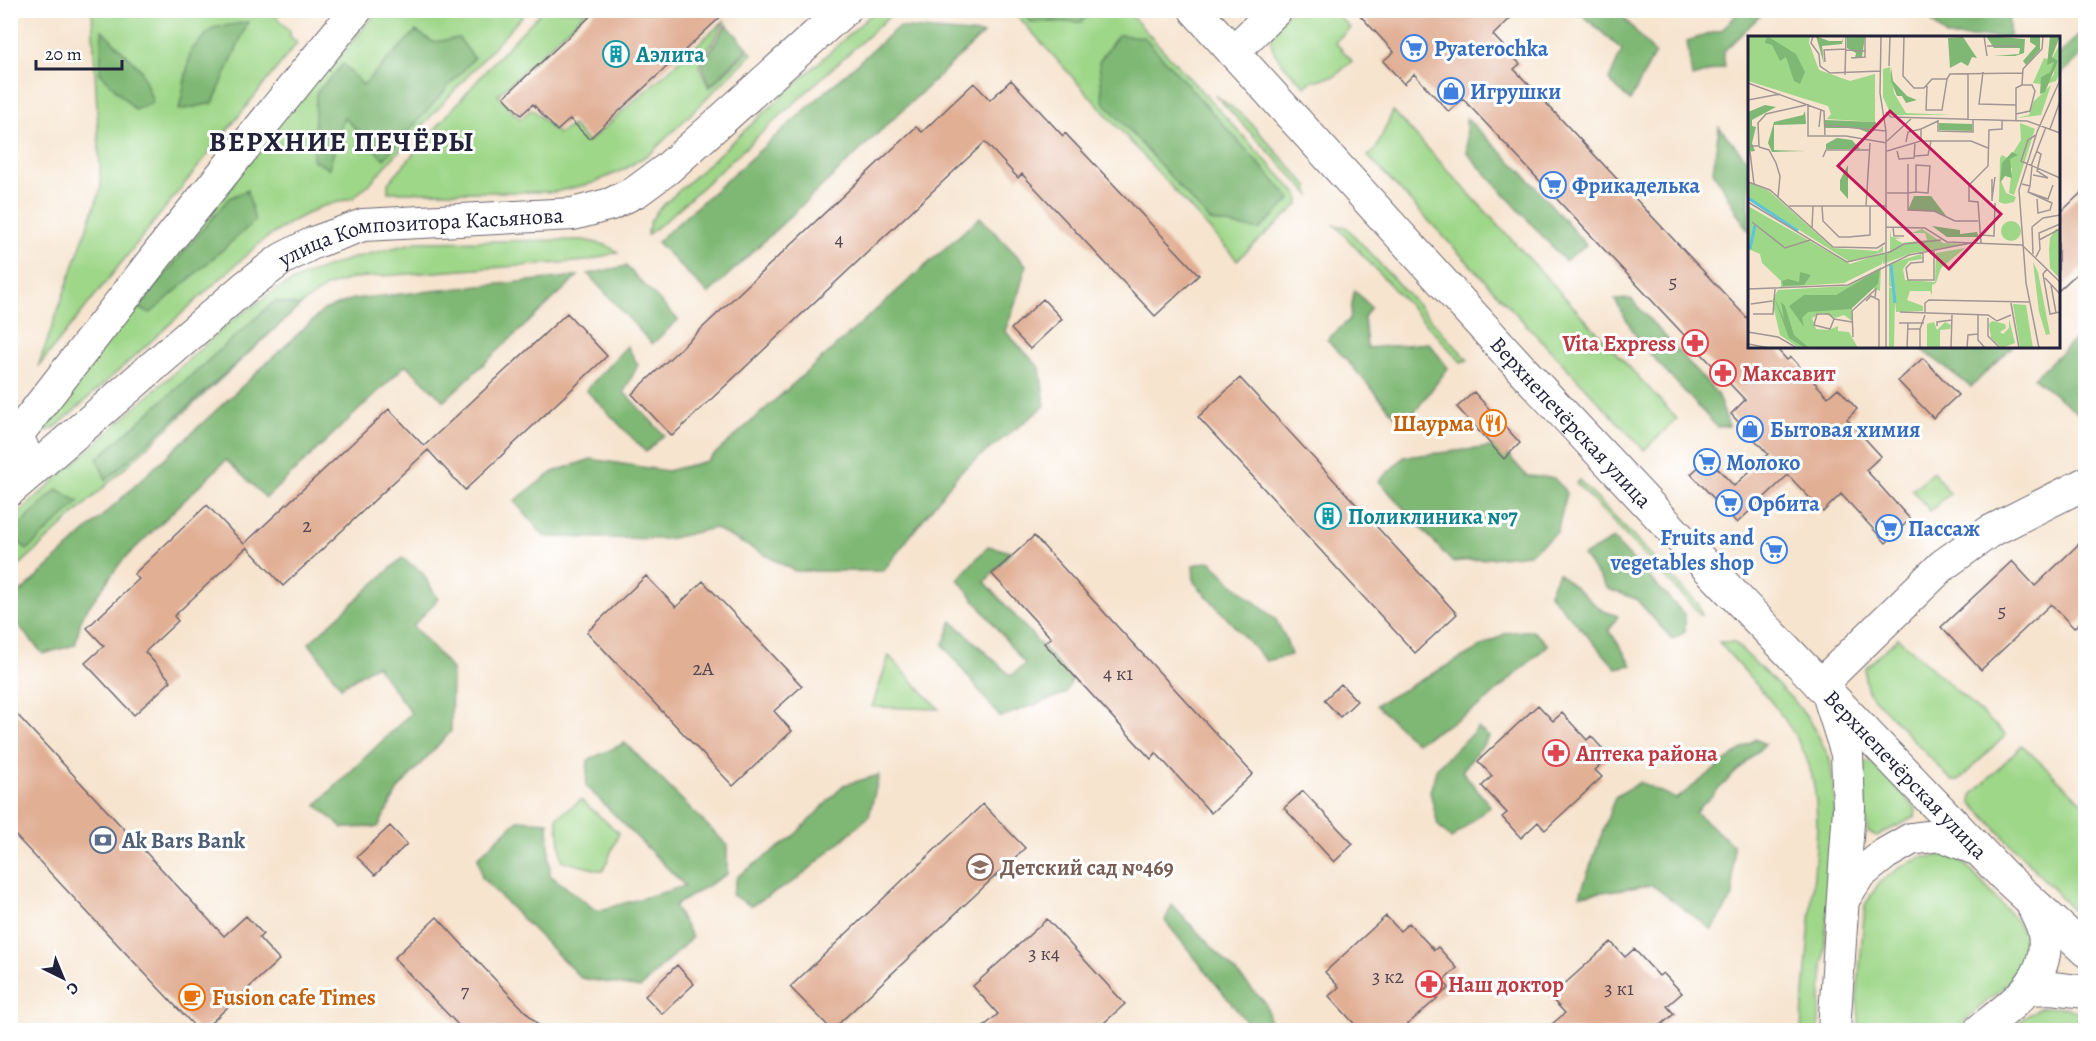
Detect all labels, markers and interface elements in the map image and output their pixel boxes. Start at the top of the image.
scale bar [36,33,122,71]
supermarket icon: Pyaterochka [1399,33,1429,63]
place label: Pyaterochka [1434,34,1549,64]
inset map [1748,36,2060,348]
building icon: Аэлита [601,39,631,69]
place label: Аэлита [635,40,705,70]
text: 20 m [45,42,82,66]
shop icon: Игрушки [1436,76,1466,106]
place label: Игрушки [1470,77,1561,107]
district label: ВЕРХНИЕ ПЕЧЁРЫ [209,123,475,161]
supermarket icon: Фрикаделька [1538,170,1568,200]
place label: Фрикаделька [1572,171,1701,201]
street label: улица Композитора Касьянова [272,200,565,275]
house number: 4 [834,226,844,253]
house number: 5 [1669,268,1677,295]
pharmacy icon: Vita Express [1680,328,1710,358]
place label: Vita Express [1561,329,1676,359]
street label: Верхнепечёрская улица [1483,330,1659,515]
pharmacy icon: Максавит [1708,358,1738,388]
place label: Максавит [1742,359,1836,389]
restaurant icon: Шаурма [1478,408,1508,438]
place label: Шаурма [1393,409,1475,439]
shop icon: Бытовая химия [1735,414,1765,444]
place label: Бытовая химия [1770,415,1920,445]
supermarket icon: Молоко [1692,447,1722,477]
place label: Молоко [1726,448,1800,478]
supermarket icon: Орбита [1714,488,1744,518]
place label: Орбита [1748,489,1820,519]
building icon: Поликлиника №7 [1313,501,1343,531]
place label: Поликлиника №7 [1348,502,1518,532]
house number: 2 [302,512,312,539]
supermarket icon: Пассаж [1874,513,1904,543]
place label: Пассаж [1908,514,1980,544]
place label: Fruits and vegetables shop [1610,523,1754,578]
supermarket icon: Fruits and vegetables shop [1759,535,1789,565]
house number: 5 [1998,597,2006,624]
house number: 2А [692,655,714,682]
house number: 4 к1 [1103,660,1133,687]
street label: Верхнепечёрская улица [1817,684,1995,867]
pharmacy icon: Аптека района [1541,738,1571,768]
place label: Аптека района [1575,739,1718,769]
bank icon: Ak Bars Bank [88,825,118,855]
place label: Ak Bars Bank [121,826,246,856]
school or university icon: Детский сад №469 [965,852,995,882]
place label: Детский сад №469 [1000,853,1174,883]
house number: 3 к4 [1028,940,1060,967]
north arrow [33,948,93,1008]
house number: 3 к2 [1372,963,1405,990]
pharmacy icon: Наш доктор [1414,969,1444,999]
place label: Наш доктор [1448,970,1564,1000]
house number: 3 к1 [1604,975,1634,1002]
text: С [61,977,84,1000]
house number: 7 [461,977,470,1004]
cafe icon: Fusion cafe Times [177,982,207,1012]
place label: Fusion cafe Times [212,983,376,1013]

